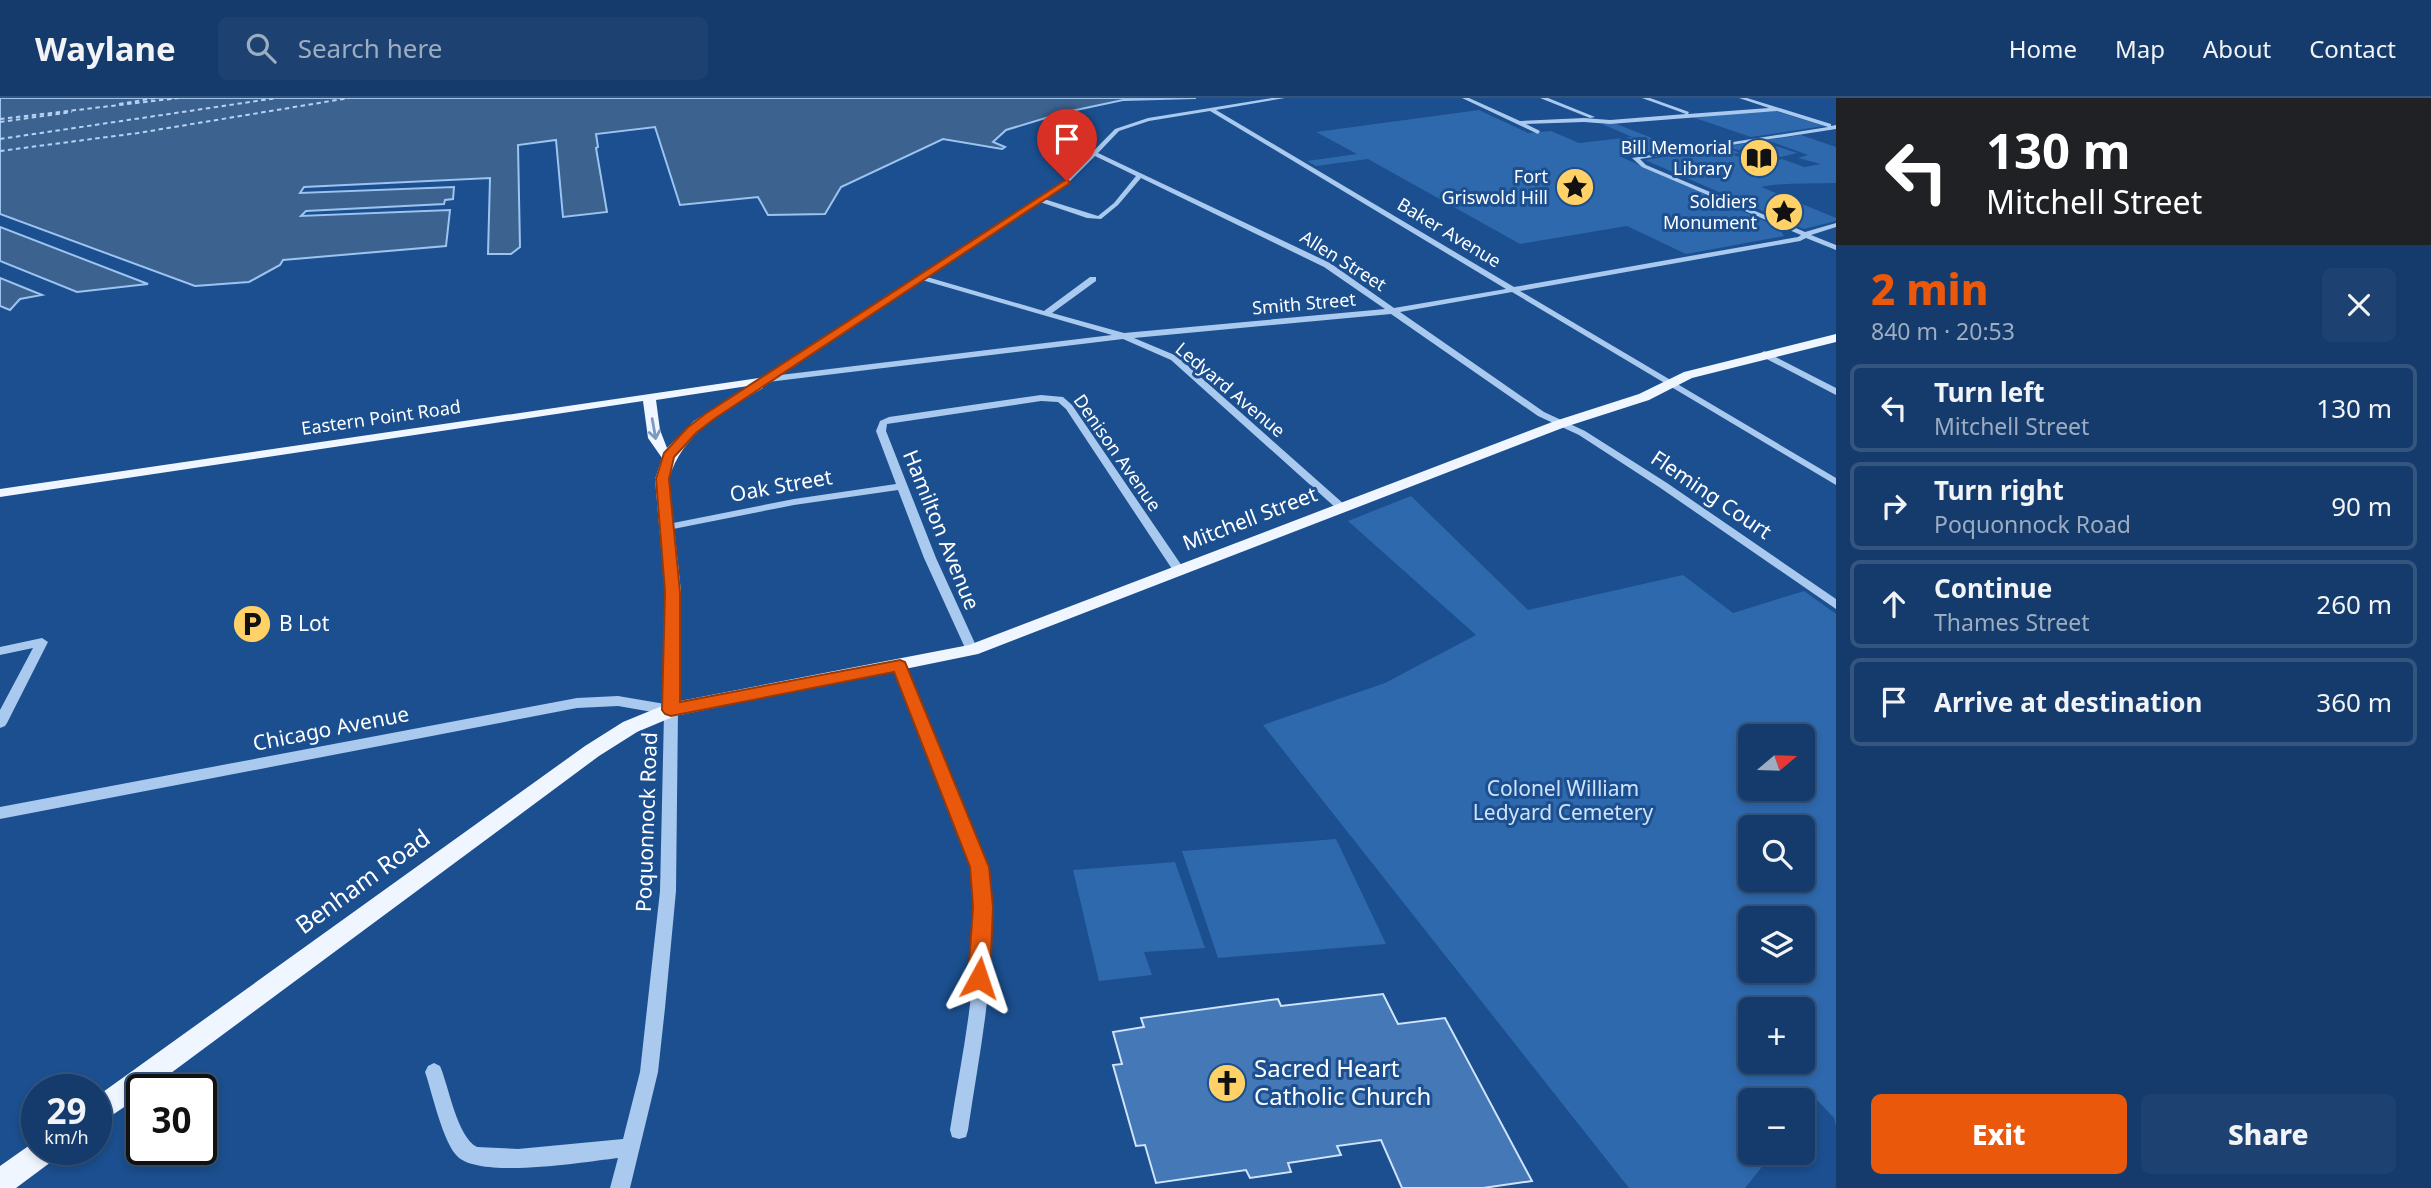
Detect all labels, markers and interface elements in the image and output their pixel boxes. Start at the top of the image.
search box [218,17,708,80]
text: Waylane [35,26,176,71]
icon: search [242,29,280,67]
text: Search here [298,30,442,66]
text: Home [2009,32,2077,65]
text: Map [2115,32,2165,65]
text: About [2203,32,2271,65]
text: Contact [2309,32,2396,65]
pin [1037,109,1097,181]
text: 130 m [1986,117,2131,183]
icon: arrive [1048,120,1086,158]
icon: left [1871,126,1962,217]
place label: Bill Memorial Library [1621,135,1733,180]
library icon: Bill Memorial Library [1738,137,1780,179]
place label: Fort Griswold Hill [1441,164,1548,209]
place icon: Fort Griswold Hill [1554,166,1596,208]
text: Mitchell Street [1986,180,2202,223]
place label: Soldiers Monument [1663,189,1757,234]
place icon: Soldiers Monument [1763,191,1805,233]
street label: Baker Avenue [1393,192,1506,273]
street label: Allen Street [1296,224,1391,296]
text: 2 min [1871,260,1988,317]
button: close [2322,268,2396,342]
street label: Smith Street [1251,286,1357,319]
text: 840 m · 20:53 [1871,315,2015,347]
street label: Ledyard Avenue [1171,336,1290,442]
text: Turn left [1934,374,2045,410]
street label: Denison Avenue [1069,389,1167,516]
icon: left [1875,389,1913,427]
text: 130 m [2316,390,2392,426]
street label: Eastern Point Road [300,394,462,440]
text: Mitchell Street [1934,410,2089,442]
one-way arrow [648,417,661,440]
street label: Fleming Court [1646,443,1778,545]
street label: Hamilton Avenue [897,445,987,614]
street label: Oak Street [727,462,835,508]
text: Turn right [1934,472,2064,508]
street label: Mitchell Street [1178,479,1321,557]
icon: right [1875,487,1913,525]
text: 90 m [2331,488,2392,524]
text: Poquonnock Road [1934,508,2131,540]
text: Continue [1934,570,2052,606]
icon: ahead [1875,585,1913,623]
text: 260 m [2316,586,2392,622]
parking icon: B Lot [231,603,273,645]
text: Thames Street [1934,606,2090,638]
place label: B Lot [279,609,330,637]
icon: arrive [1875,683,1913,721]
text: Arrive at destination [1934,684,2203,720]
text: 360 m [2316,684,2392,720]
street label: Chicago Avenue [250,699,411,757]
north arrow [1738,724,1815,802]
map controls [1738,724,1815,1165]
street label: Poquonnock Road [629,732,663,912]
park label: Colonel William Ledyard Cemetery [1473,774,1653,826]
button: search [1738,815,1815,892]
street label: Benham Road [288,821,436,941]
button: layers [1738,906,1815,983]
position arrow [942,941,1016,1015]
button: + [1738,997,1815,1074]
place label: Sacred Heart Catholic Church [1254,1051,1431,1112]
church icon: Sacred Heart Catholic Church [1206,1062,1248,1104]
speed limit sign: 30 [126,1074,217,1165]
text: 29 [46,1087,87,1134]
button: − [1738,1088,1815,1165]
button: Exit [1871,1094,2127,1174]
button: Share [2141,1094,2396,1174]
text: km/h [44,1125,89,1149]

